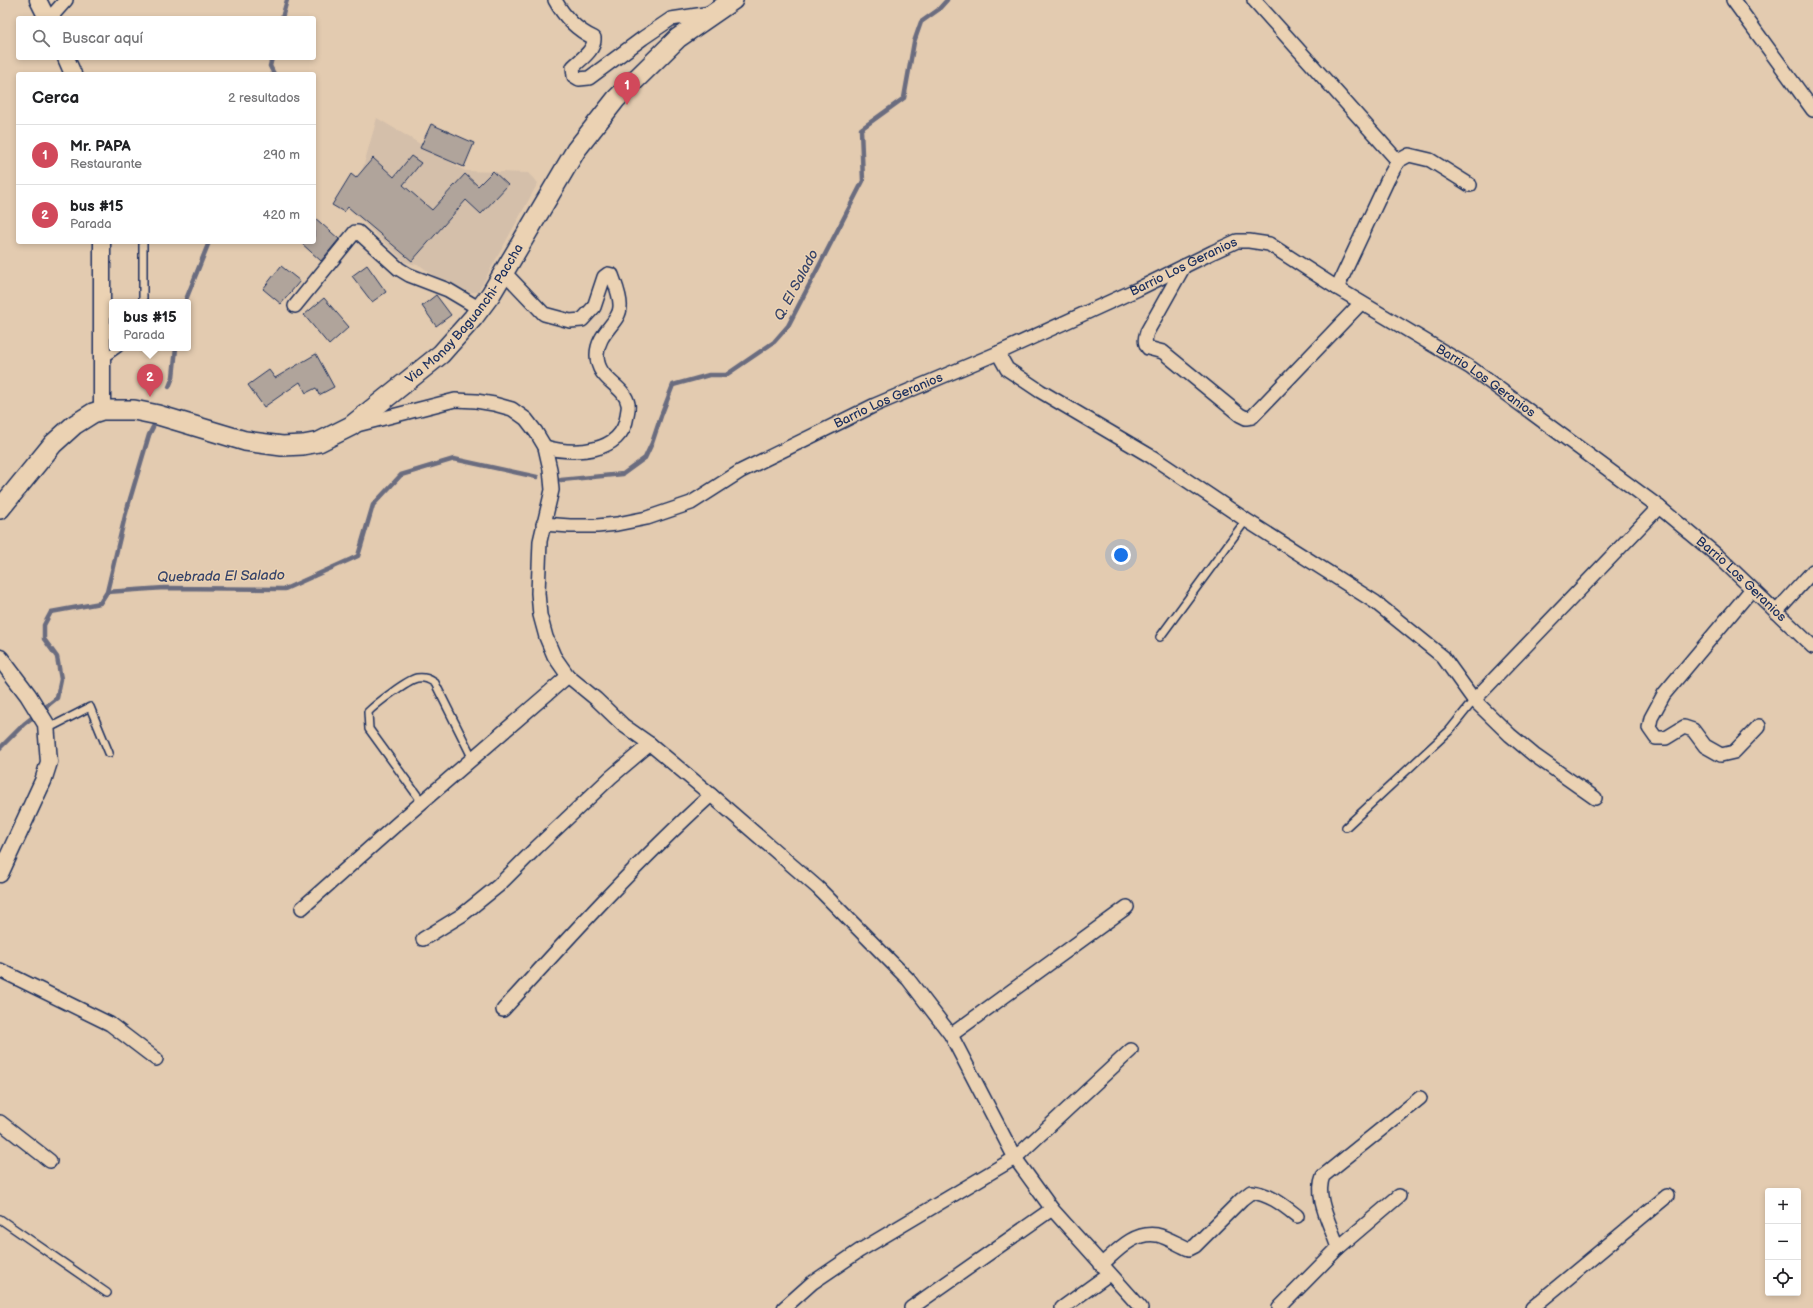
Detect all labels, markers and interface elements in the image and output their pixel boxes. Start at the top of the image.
search box [16,16,316,60]
icon: search [30,27,52,49]
text: Buscar aquí [62,29,143,48]
pin: 1 [614,72,640,105]
text: Cerca [32,88,79,108]
text: 2 resultados [228,90,300,106]
text: Mr. PAPA [70,137,131,156]
text: 1 [42,147,48,163]
text: 290 m [263,147,300,163]
text: Restaurante [70,156,142,172]
text: bus #15 [70,197,123,216]
text: 2 [41,207,49,223]
text: 420 m [262,207,300,223]
text: Parada [70,216,112,232]
street label: Barrio Los Geranios [1127,234,1240,300]
street label: Via Monay Baguanchi- Paccha [402,241,527,387]
water label: Q. El Salado [770,247,822,323]
popup [109,299,191,351]
text: bus #15 [123,308,177,327]
text: Parada [123,327,165,343]
street label: Barrio Los Geranios [1433,341,1539,421]
pin: 2 [137,364,163,397]
street label: Barrio Los Geranios [831,369,946,432]
street label: Barrio Los Geranios [1693,533,1790,625]
your location [1111,545,1131,565]
water label: Quebrada El Salado [157,566,285,586]
map controls [1765,1188,1801,1296]
button: + [1765,1188,1801,1224]
button: − [1765,1224,1801,1260]
button: locate [1765,1260,1801,1296]

